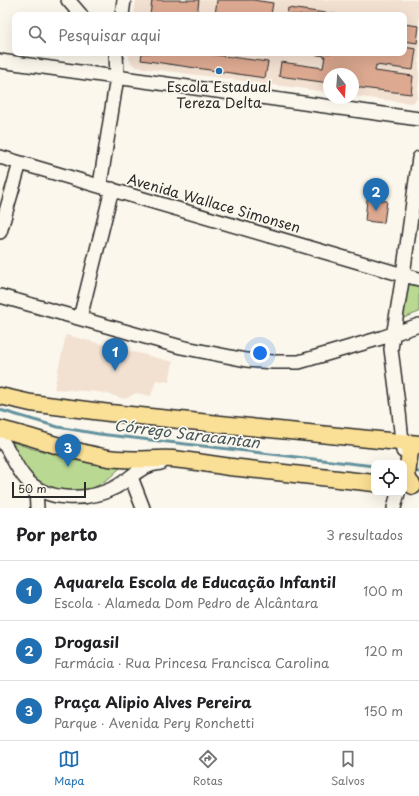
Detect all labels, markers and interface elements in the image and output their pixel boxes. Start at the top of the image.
search box [12,12,407,56]
icon: search [26,23,48,45]
text: Pesquisar aqui [58,23,161,46]
marker: Escola Estadual Tereza Delta [214,66,224,76]
north arrow [323,68,359,104]
place label: Escola Estadual Tereza Delta [167,76,271,113]
street label: Avenida Wallace Simonsen [125,168,303,238]
pin: 2 [363,178,389,211]
pin: 1 [102,338,128,371]
your location [250,343,270,363]
water label: Córrego Saracantan [113,413,262,453]
pin: 3 [55,434,81,467]
map controls [371,460,407,496]
button: locate [371,460,407,496]
scale bar [12,480,86,499]
text: 50 m [18,480,47,497]
text: Por perto [16,521,97,547]
text: 3 resultados [326,525,403,544]
text: Aquarela Escola de Educação Infantil [54,570,336,593]
text: 1 [26,581,32,600]
text: 100 m [363,581,403,600]
text: Escola · Alameda Dom Pedro de Alcântara [54,593,318,612]
text: Drogasil [54,630,119,653]
text: 2 [24,641,34,660]
text: 120 m [364,641,403,660]
text: Farmácia · Rua Princesa Francisca Carolina [54,653,329,672]
text: Praça Alipio Alves Pereira [54,690,252,713]
text: 3 [25,701,33,720]
text: 150 m [364,701,403,720]
text: Parque · Avenida Pery Ronchetti [54,713,254,732]
tab: Mapa [54,748,84,789]
tab: Rotas [193,748,223,789]
tab: Salvos [331,748,365,789]

